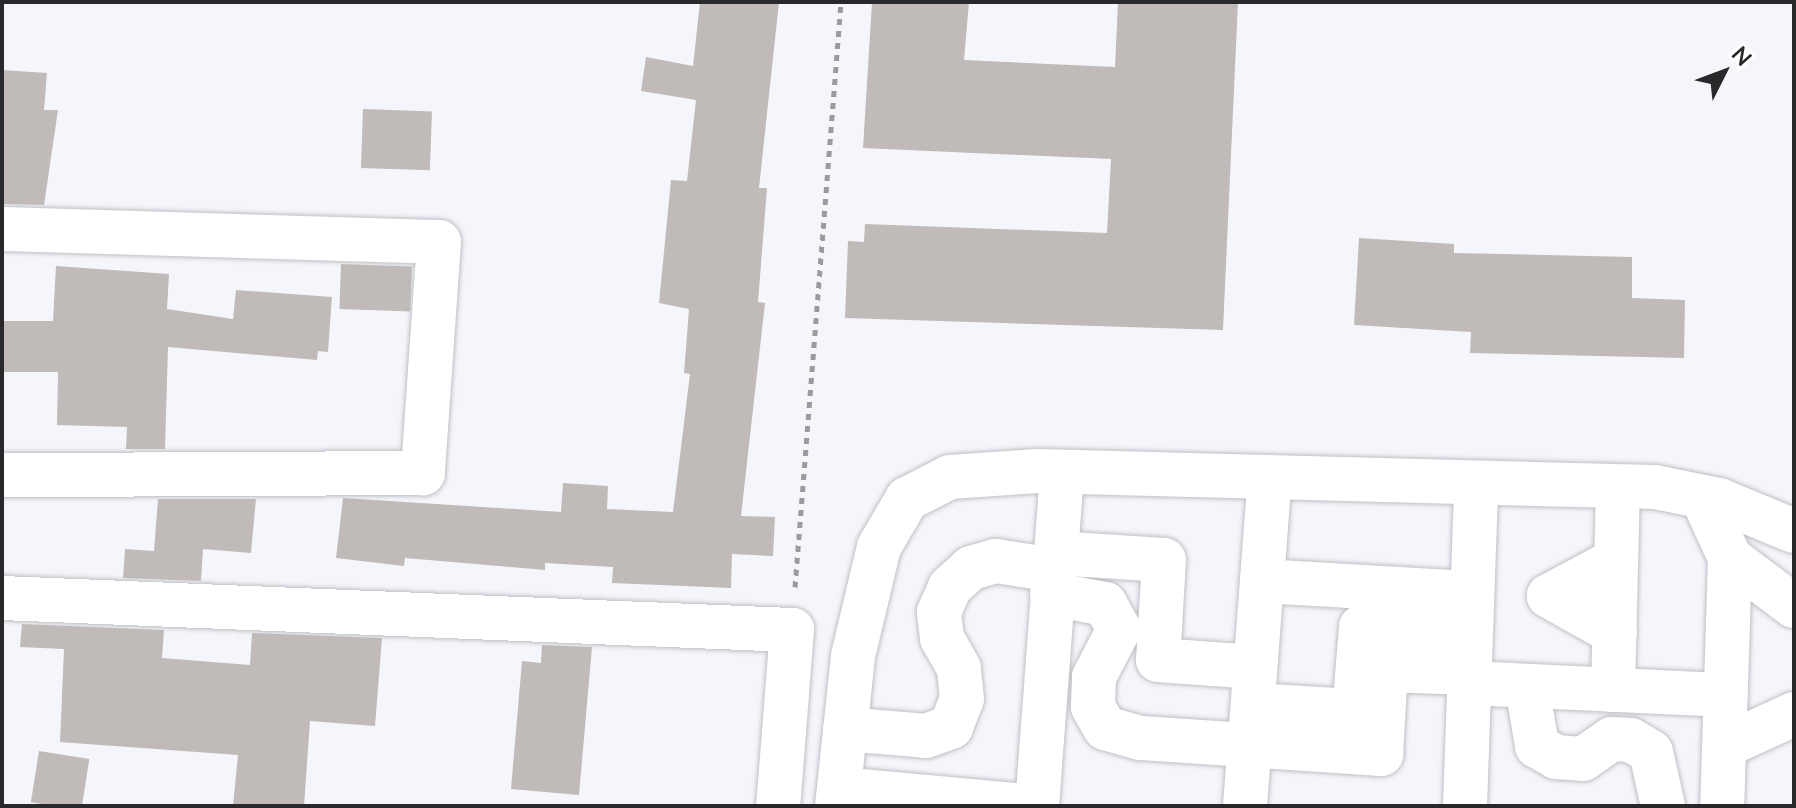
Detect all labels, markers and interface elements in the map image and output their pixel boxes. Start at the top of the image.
north arrow [1684,32,1764,112]
text: N [1726,40,1758,71]

